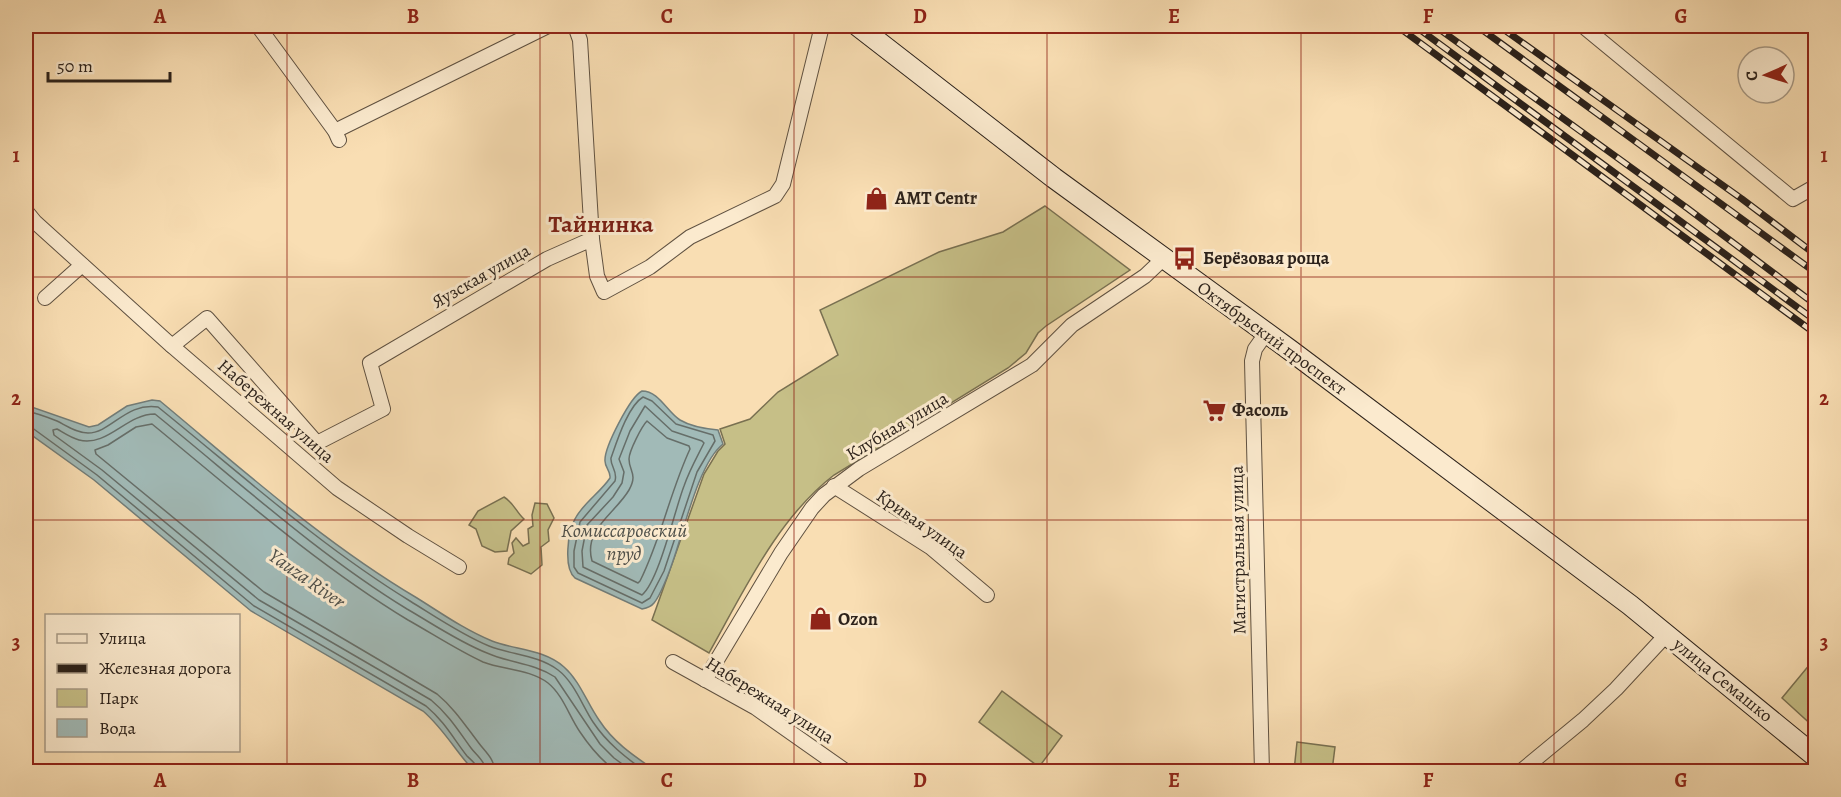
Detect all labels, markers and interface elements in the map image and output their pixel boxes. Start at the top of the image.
text: A [153,3,167,30]
text: B [407,3,419,30]
text: C [661,3,673,30]
text: D [913,3,927,30]
text: E [1168,3,1180,30]
text: F [1423,3,1434,30]
text: G [1674,3,1688,30]
scale bar [48,45,170,83]
north arrow [1736,45,1796,105]
text: 50 m [57,54,93,78]
text: С [1741,70,1763,81]
text: 1 [12,142,20,169]
text: 1 [1820,142,1828,169]
shop icon: AMT Centr [864,185,890,211]
place label: AMT Centr [894,186,978,210]
district label: Тайнинка [549,208,654,240]
street label: Яузская улица [428,238,535,314]
bus stop icon: Берёзовая роща [1172,245,1198,271]
place label: Берёзовая роща [1203,246,1330,270]
street label: Октябрьский проспект [1192,276,1352,400]
street label: Набережная улица [213,354,340,469]
text: 2 [11,385,21,412]
text: 2 [1819,385,1829,412]
street label: Клубная улица [842,386,953,466]
supermarket icon: Фасоль [1201,397,1227,423]
place label: Фасоль [1232,398,1289,422]
street label: Магистральная улица [1225,465,1251,635]
street label: Кривая улица [872,484,973,565]
water label: Комиссаровский пруд [561,517,687,567]
water label: Yauza River [263,542,351,615]
shop icon: Ozon [807,606,833,632]
place label: Ozon [838,607,878,631]
legend [45,614,240,752]
text: Улица [99,626,147,650]
text: 3 [12,629,20,656]
text: 3 [1820,629,1828,656]
street label: улица Семашко [1667,632,1778,728]
street label: Набережная улица [701,651,839,749]
text: Железная дорога [99,656,232,680]
text: Парк [99,686,139,710]
text: Вода [99,716,137,740]
text: A [153,767,167,794]
text: B [407,767,419,794]
text: C [661,767,673,794]
text: D [913,767,927,794]
text: E [1168,767,1180,794]
text: F [1423,767,1434,794]
text: G [1674,767,1688,794]

